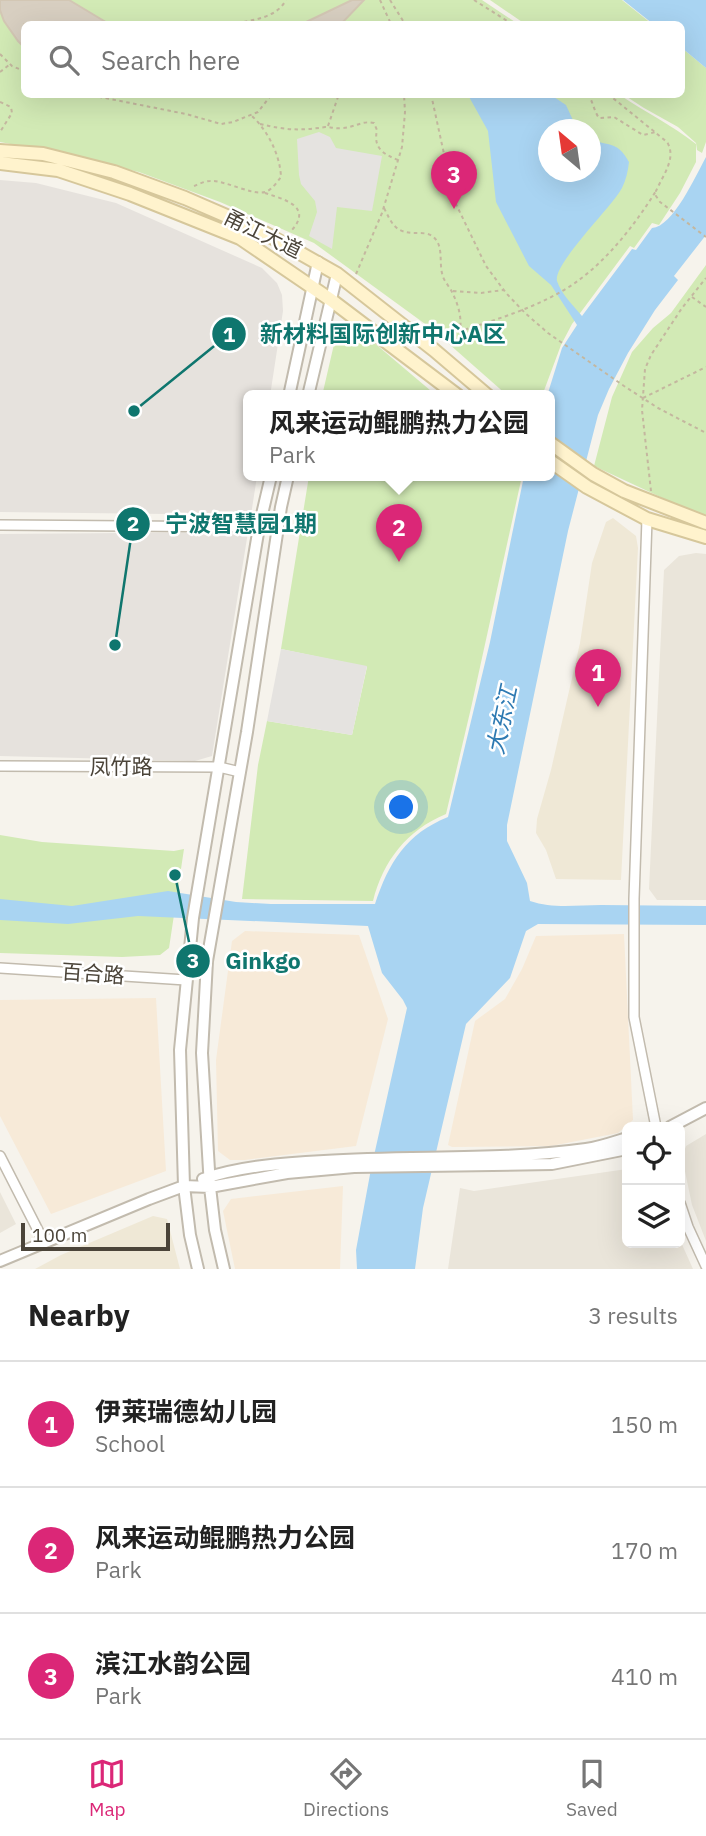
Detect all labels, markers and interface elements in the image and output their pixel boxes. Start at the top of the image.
search box [21,21,685,98]
icon: search [45,41,83,79]
text: Search here [101,43,240,77]
north arrow [538,119,601,182]
pin: 3 [431,151,477,209]
street label: 甬江大道 [220,202,307,264]
callout: 新材料国际创新中心A区 [212,312,520,356]
text: 新材料国际创新中心A区 [260,318,506,348]
text: 1 [223,320,236,348]
popup [243,390,555,481]
text: 风来运动鲲鹏热力公园 [269,405,529,439]
text: Park [269,439,316,469]
callout: 宁波智慧园1期 [116,502,330,546]
pin: 2 [376,504,422,562]
text: 宁波智慧园1期 [165,508,317,538]
text: 2 [127,509,139,537]
pin: 1 [575,649,621,707]
water label: 大东江 [479,680,523,757]
street label: 凤竹路 [90,752,153,780]
your location [384,790,418,824]
callout: Ginkgo [176,939,314,983]
text: Ginkgo [225,945,301,975]
text: 3 [187,946,199,974]
street label: 百合路 [61,957,125,989]
map controls [622,1122,685,1248]
button: locate [622,1122,685,1185]
button: layers [622,1185,685,1248]
scale bar [21,1220,170,1252]
text: 100 m [32,1223,87,1247]
text: Nearby [28,1295,130,1334]
text: 3 results [588,1300,678,1330]
text: 伊莱瑞德幼儿园 [95,1394,277,1428]
text: 1 [44,1409,58,1439]
text: 150 m [611,1409,678,1439]
text: School [95,1428,165,1458]
text: 风来运动鲲鹏热力公园 [95,1520,355,1554]
text: 2 [44,1535,58,1565]
text: 170 m [611,1535,678,1565]
text: Park [95,1554,142,1584]
text: 滨江水韵公园 [95,1646,251,1680]
text: 3 [44,1661,58,1691]
text: 410 m [611,1661,678,1691]
text: Park [95,1680,142,1710]
tab: Map [88,1755,126,1821]
tab: Directions [303,1755,389,1821]
tab: Saved [566,1755,618,1821]

